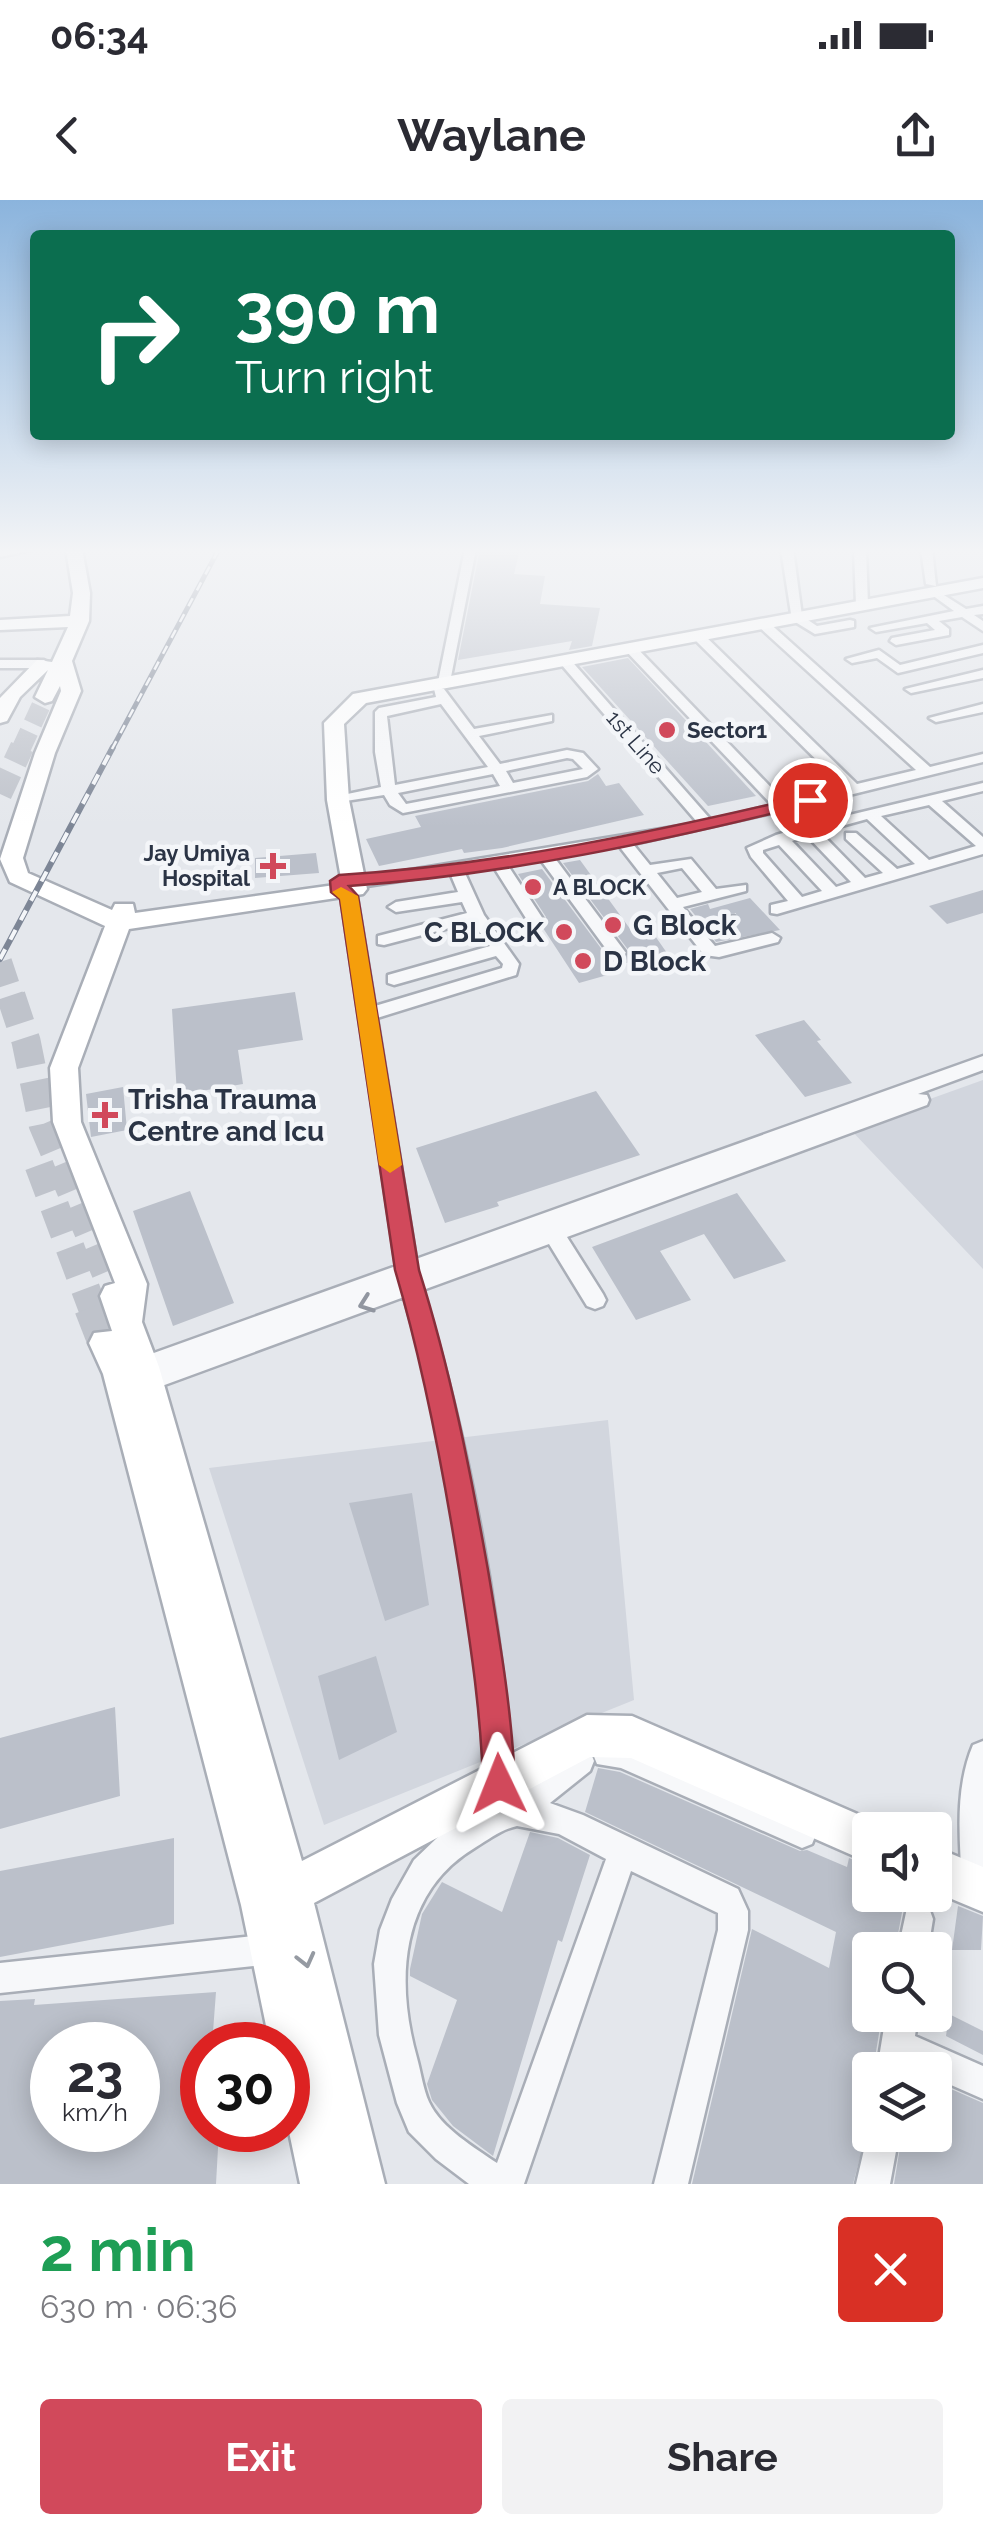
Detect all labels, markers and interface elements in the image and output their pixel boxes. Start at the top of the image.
text: 06:34 [50,13,149,58]
icon: back [40,108,95,163]
icon: share [888,108,943,163]
text: Waylane [397,109,586,162]
text: 390 m [235,267,440,349]
icon: right [70,270,200,400]
text: Turn right [235,351,433,404]
street label: 1st Line [601,705,671,779]
place label: Sector1 [687,717,767,743]
marker: Sector1 [656,719,678,741]
pin [768,758,853,843]
icon: arrive [783,773,838,828]
place label: Jay Umiya Hospital [144,840,251,891]
marker: Jay Umiya Hospital [260,853,286,879]
place label: A BLOCK [553,874,647,900]
marker: A BLOCK [522,876,544,898]
place label: G Block [633,909,737,942]
marker: G Block [602,914,624,936]
place label: C BLOCK [424,916,545,949]
marker: C BLOCK [553,921,575,943]
place label: D Block [603,945,706,978]
marker: D Block [572,950,594,972]
place label: Trisha Trauma Centre and Icu [128,1083,324,1148]
marker: Trisha Trauma Centre and Icu [92,1102,118,1128]
one-way arrow [359,1292,376,1313]
position arrow [447,1732,551,1836]
map controls [852,1812,952,2152]
button: sound [852,1812,952,1912]
button: search [852,1932,952,2032]
one-way arrow [295,1951,316,1968]
speed limit sign: 30 [180,2022,310,2152]
text: 23 [67,2045,123,2104]
button: layers [852,2052,952,2152]
text: km/h [62,2097,128,2127]
text: 2 min [40,2215,196,2285]
button: close [838,2217,943,2322]
text: 630 m · 06:36 [40,2288,237,2325]
button: Exit [40,2399,482,2514]
button: Share [502,2399,943,2514]

